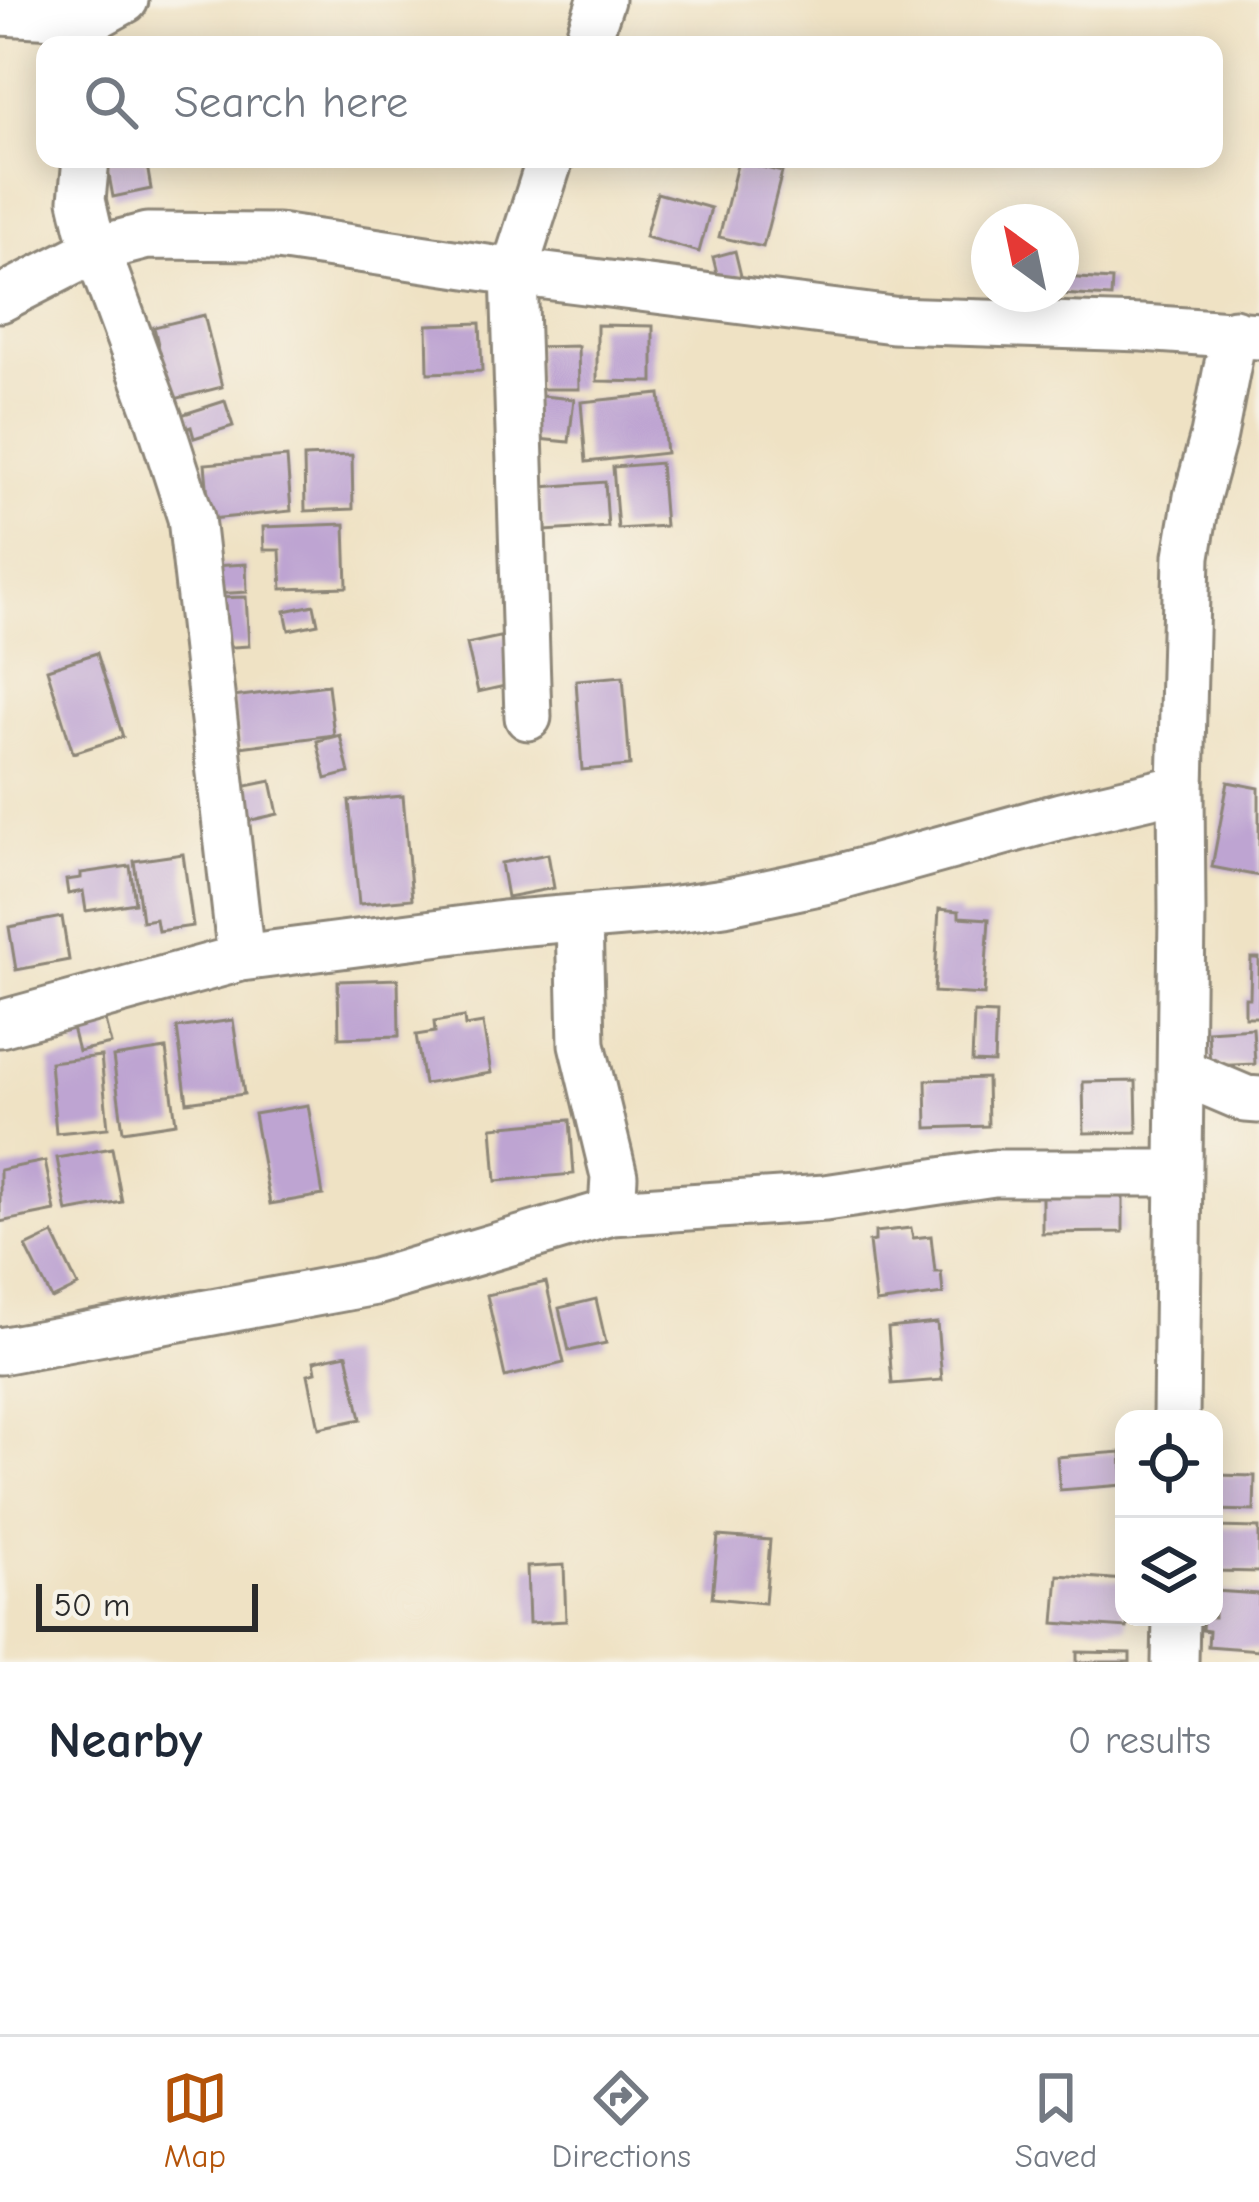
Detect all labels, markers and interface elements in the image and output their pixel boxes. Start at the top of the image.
search box [36,36,1223,168]
icon: search [78,69,144,135]
text: Search here [174,76,408,128]
north arrow [971,204,1079,312]
map controls [1115,1410,1223,1626]
button: locate [1115,1410,1223,1518]
button: layers [1115,1518,1223,1626]
scale bar [36,1578,258,1631]
text: 50 m [54,1586,130,1624]
text: Nearby [48,1711,202,1770]
text: 0 results [1068,1718,1211,1763]
tab: Map [162,2065,228,2175]
tab: Directions [552,2065,691,2175]
tab: Saved [1015,2065,1097,2175]

